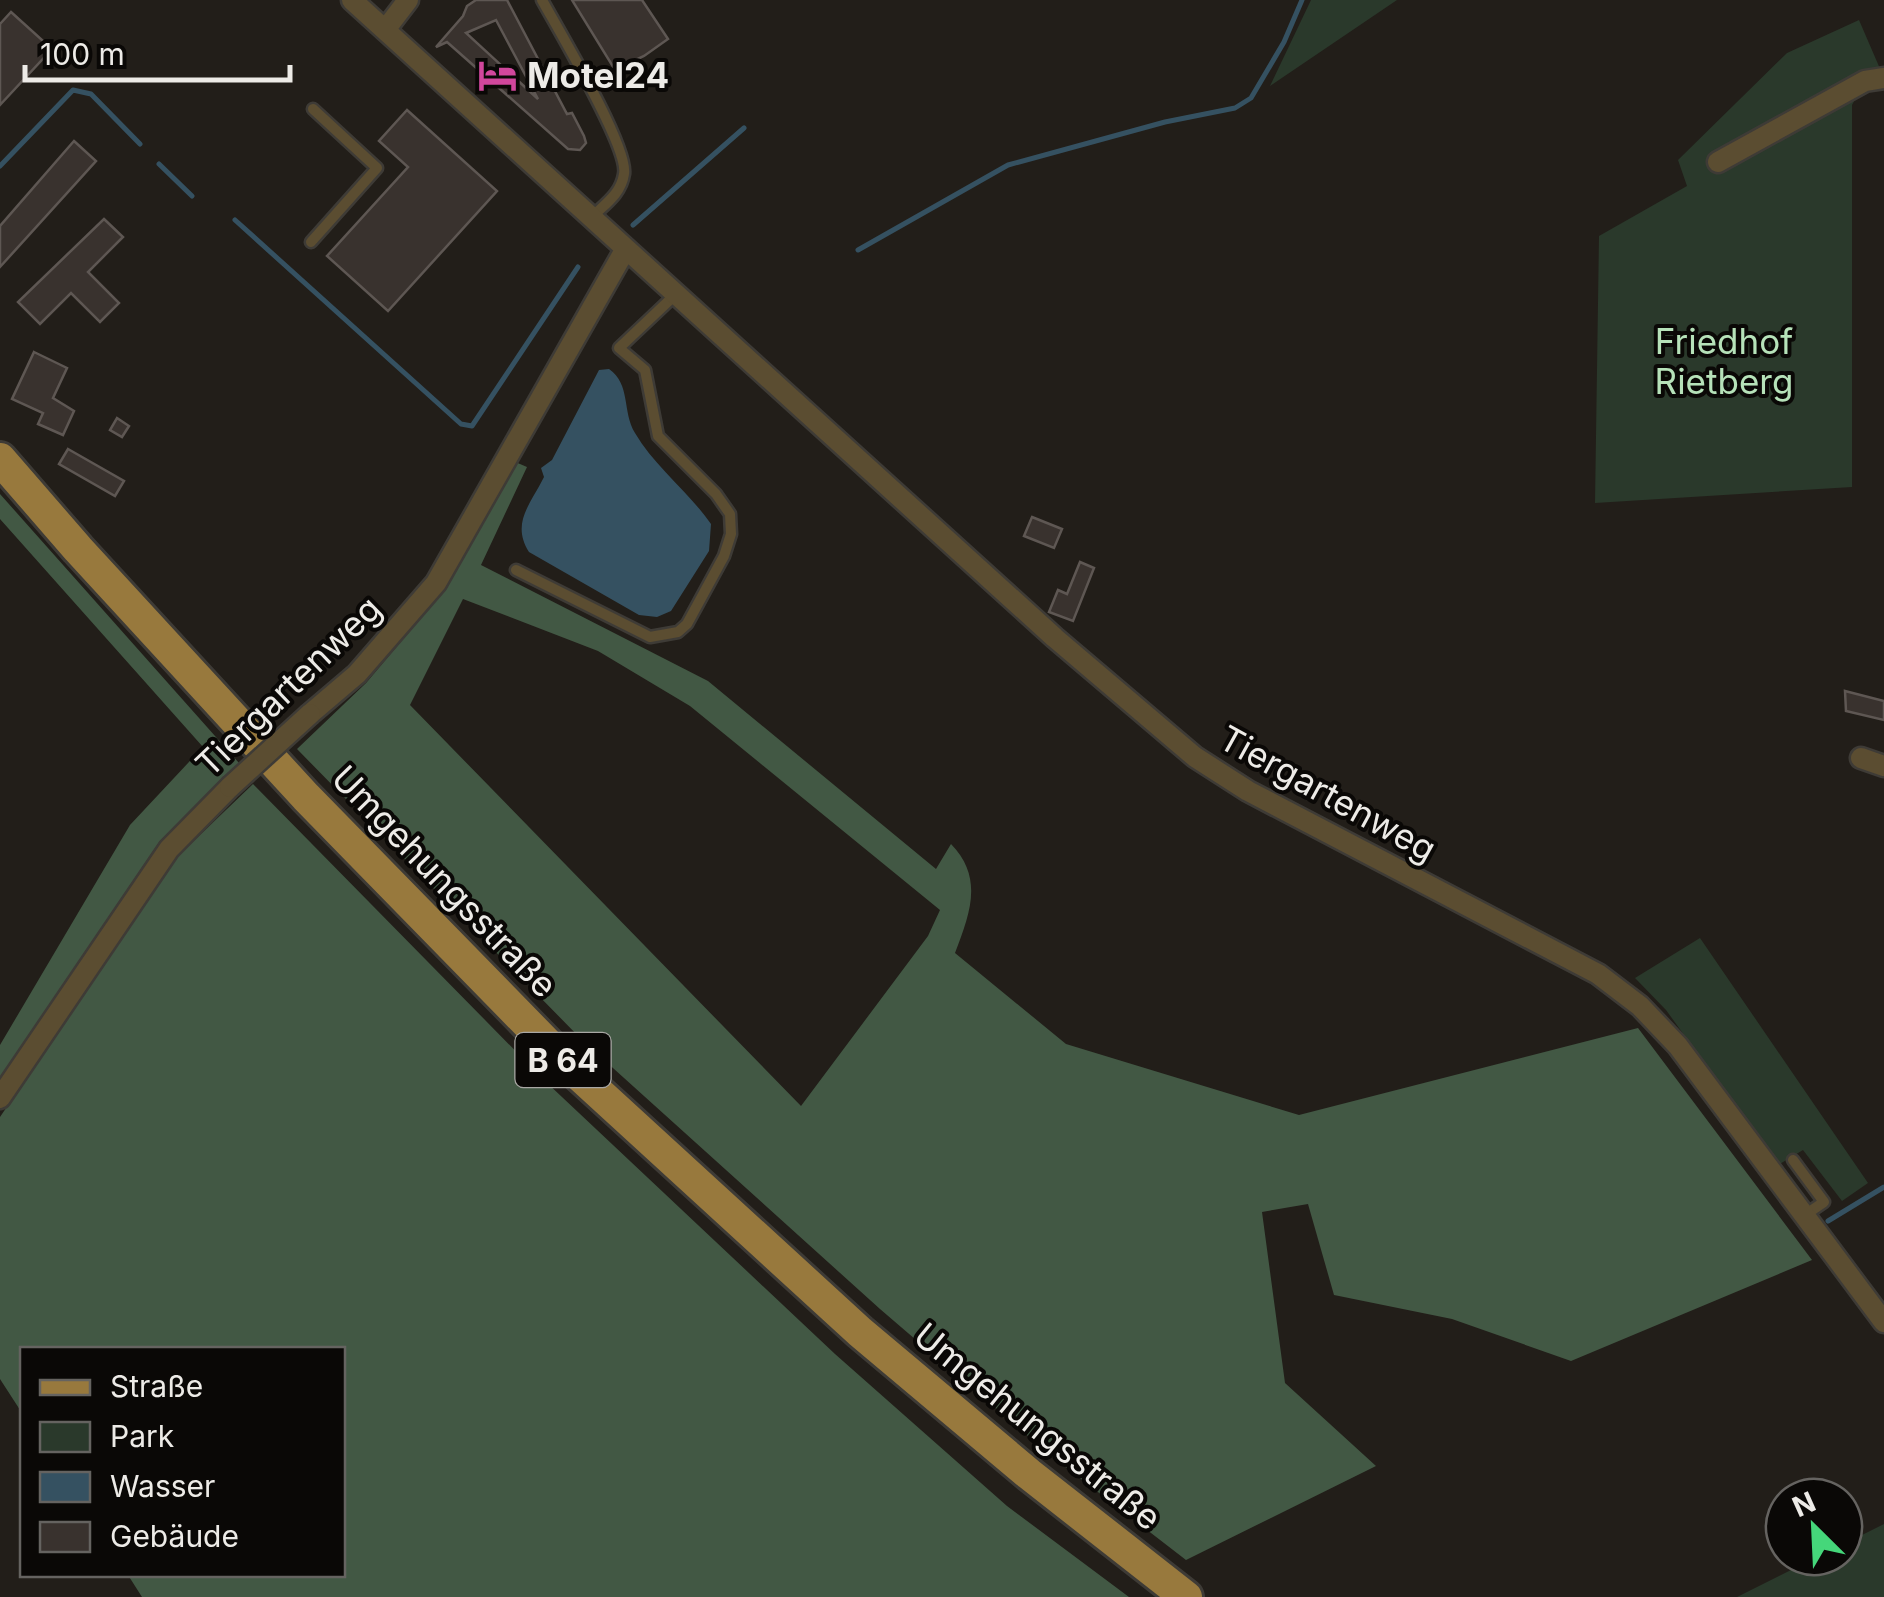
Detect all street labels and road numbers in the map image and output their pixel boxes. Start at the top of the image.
street label: Tiergartenweg [187,587,389,785]
street label: Tiergartenweg [1212,716,1444,870]
street label: Umgehungsstraße [324,757,566,1005]
road number: B 64 [516,1033,610,1087]
street label: Umgehungsstraße [906,1314,1170,1538]

